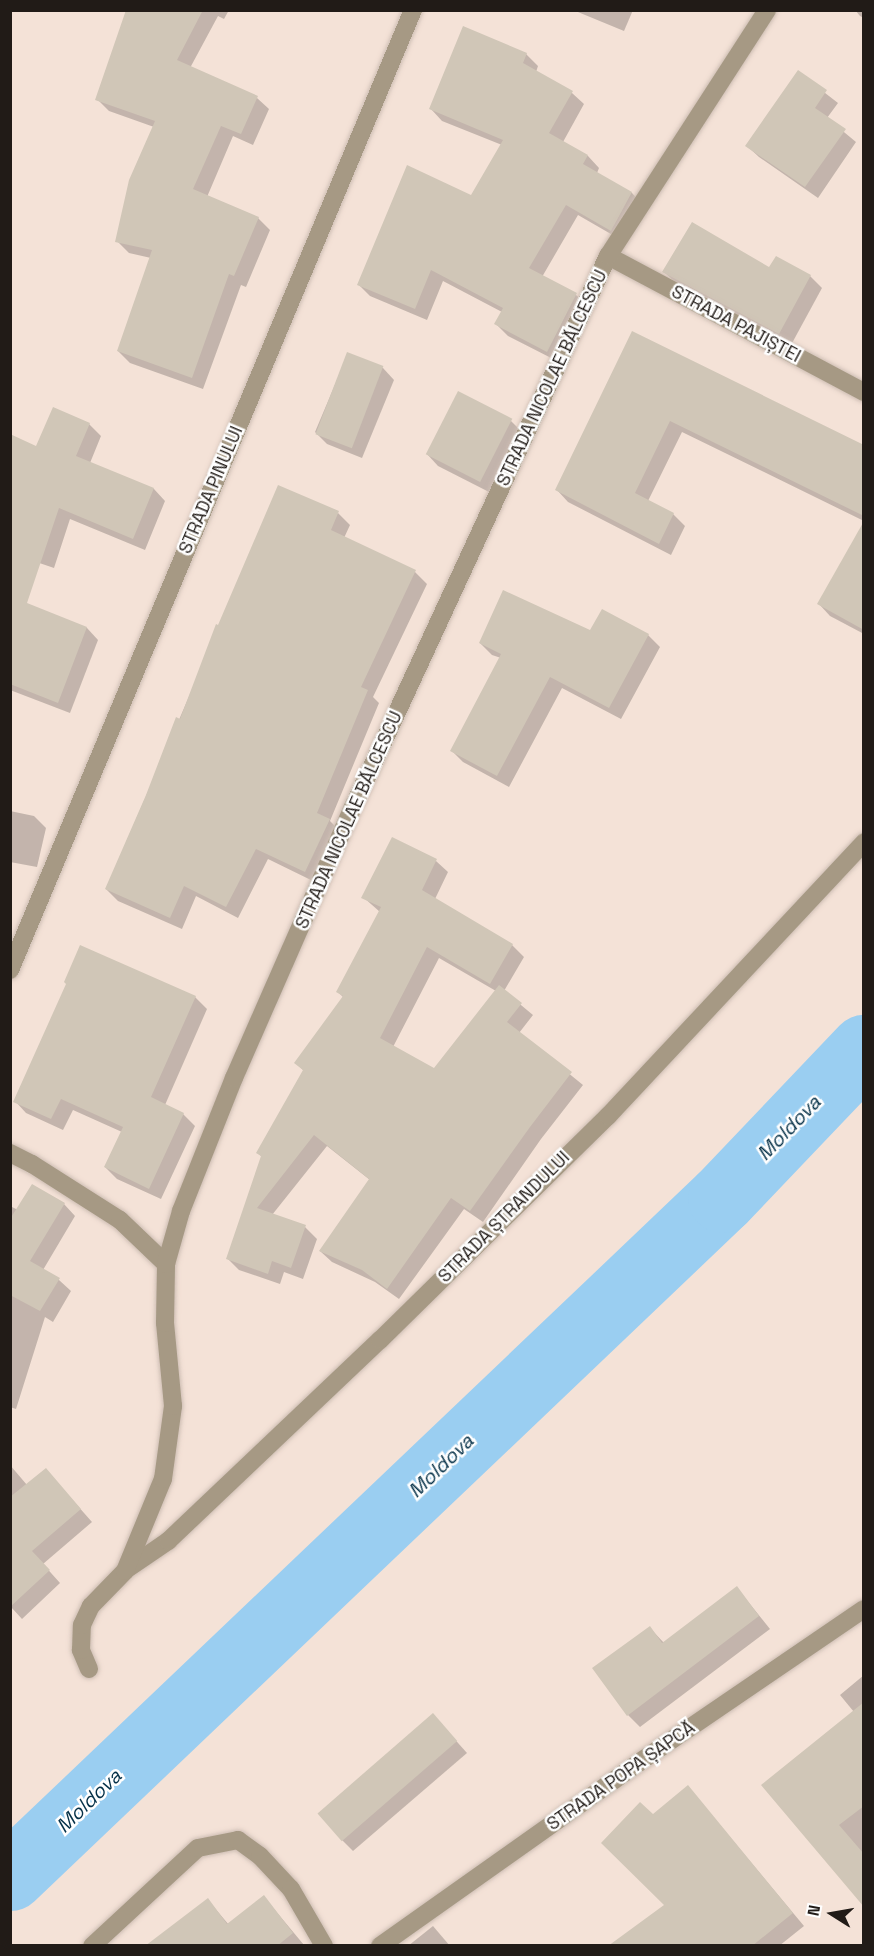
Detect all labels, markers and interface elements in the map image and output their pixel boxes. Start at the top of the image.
street label: STRADA NICOLAE BĂLCESCU [492,266,612,490]
street label: STRADA PAJIȘTEI [668,281,804,367]
street label: STRADA PINULUI [174,423,248,557]
street label: STRADA NICOLAE BĂLCESCU [291,708,407,932]
water label: Moldova [752,1090,826,1166]
street label: STRADA ȘTRANDULUI [434,1147,574,1287]
water label: Moldova [403,1429,479,1503]
street label: STRADA POPA ȘAPCĂ [543,1717,699,1835]
water label: Moldova [51,1764,127,1838]
north arrow [802,1884,862,1944]
text: N [803,1903,825,1918]

